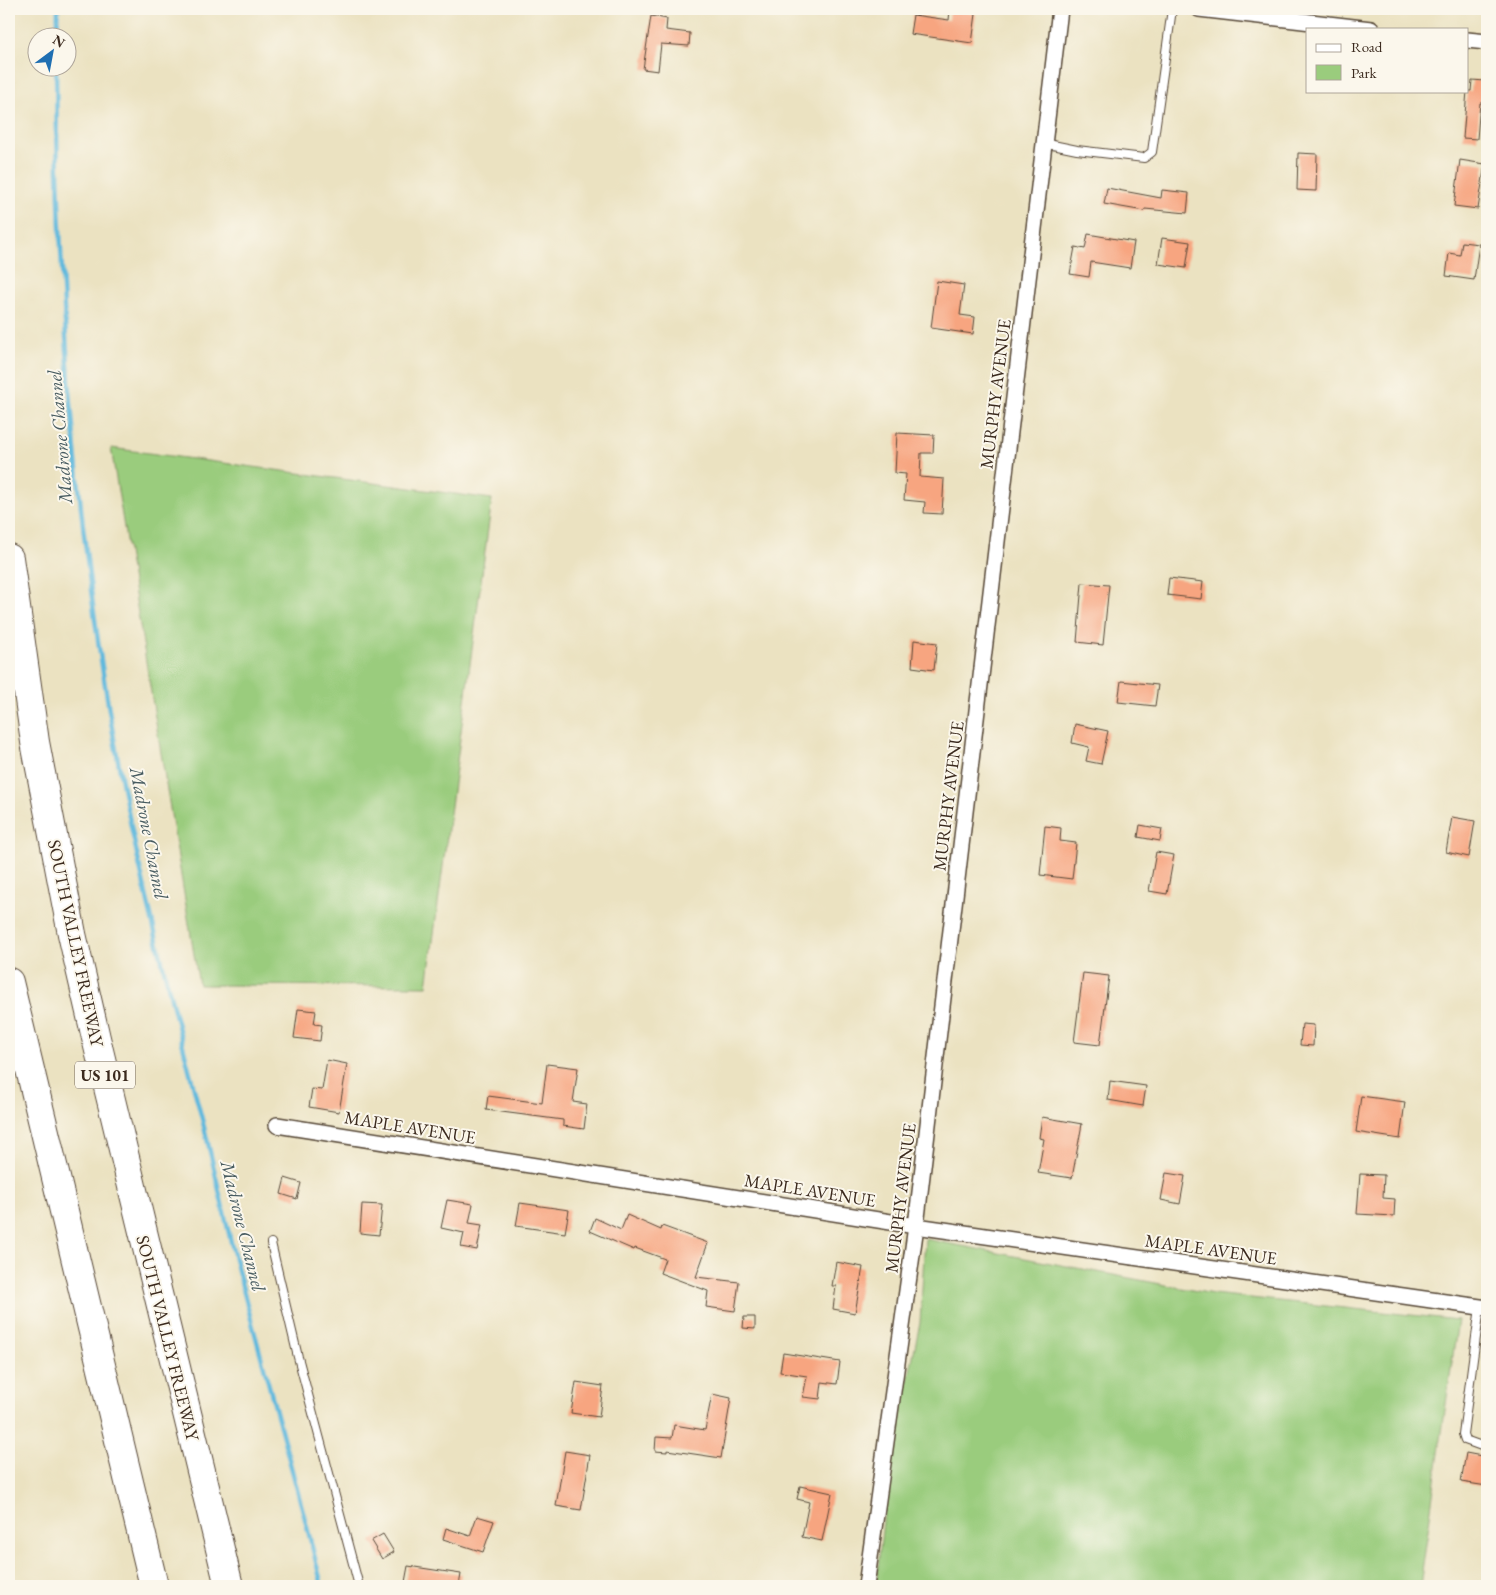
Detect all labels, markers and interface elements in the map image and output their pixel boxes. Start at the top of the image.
north arrow [28,28,78,78]
legend [1306,28,1468,92]
text: N [49,30,69,52]
text: Road [1351,37,1383,56]
text: Park [1351,63,1378,82]
street label: MURPHY AVENUE [974,318,1016,470]
water label: Madrone Channel [42,369,78,506]
street label: MURPHY AVENUE [927,720,969,872]
water label: Madrone Channel [124,764,174,902]
street label: SOUTH VALLEY FREEWAY [43,837,110,1050]
road number: US 101 [75,1062,135,1088]
street label: MAPLE AVENUE [343,1105,477,1149]
street label: MURPHY AVENUE [879,1122,921,1274]
water label: Madrone Channel [214,1157,271,1295]
street label: MAPLE AVENUE [743,1168,877,1212]
street label: MAPLE AVENUE [1144,1228,1278,1270]
street label: SOUTH VALLEY FREEWAY [131,1233,205,1445]

